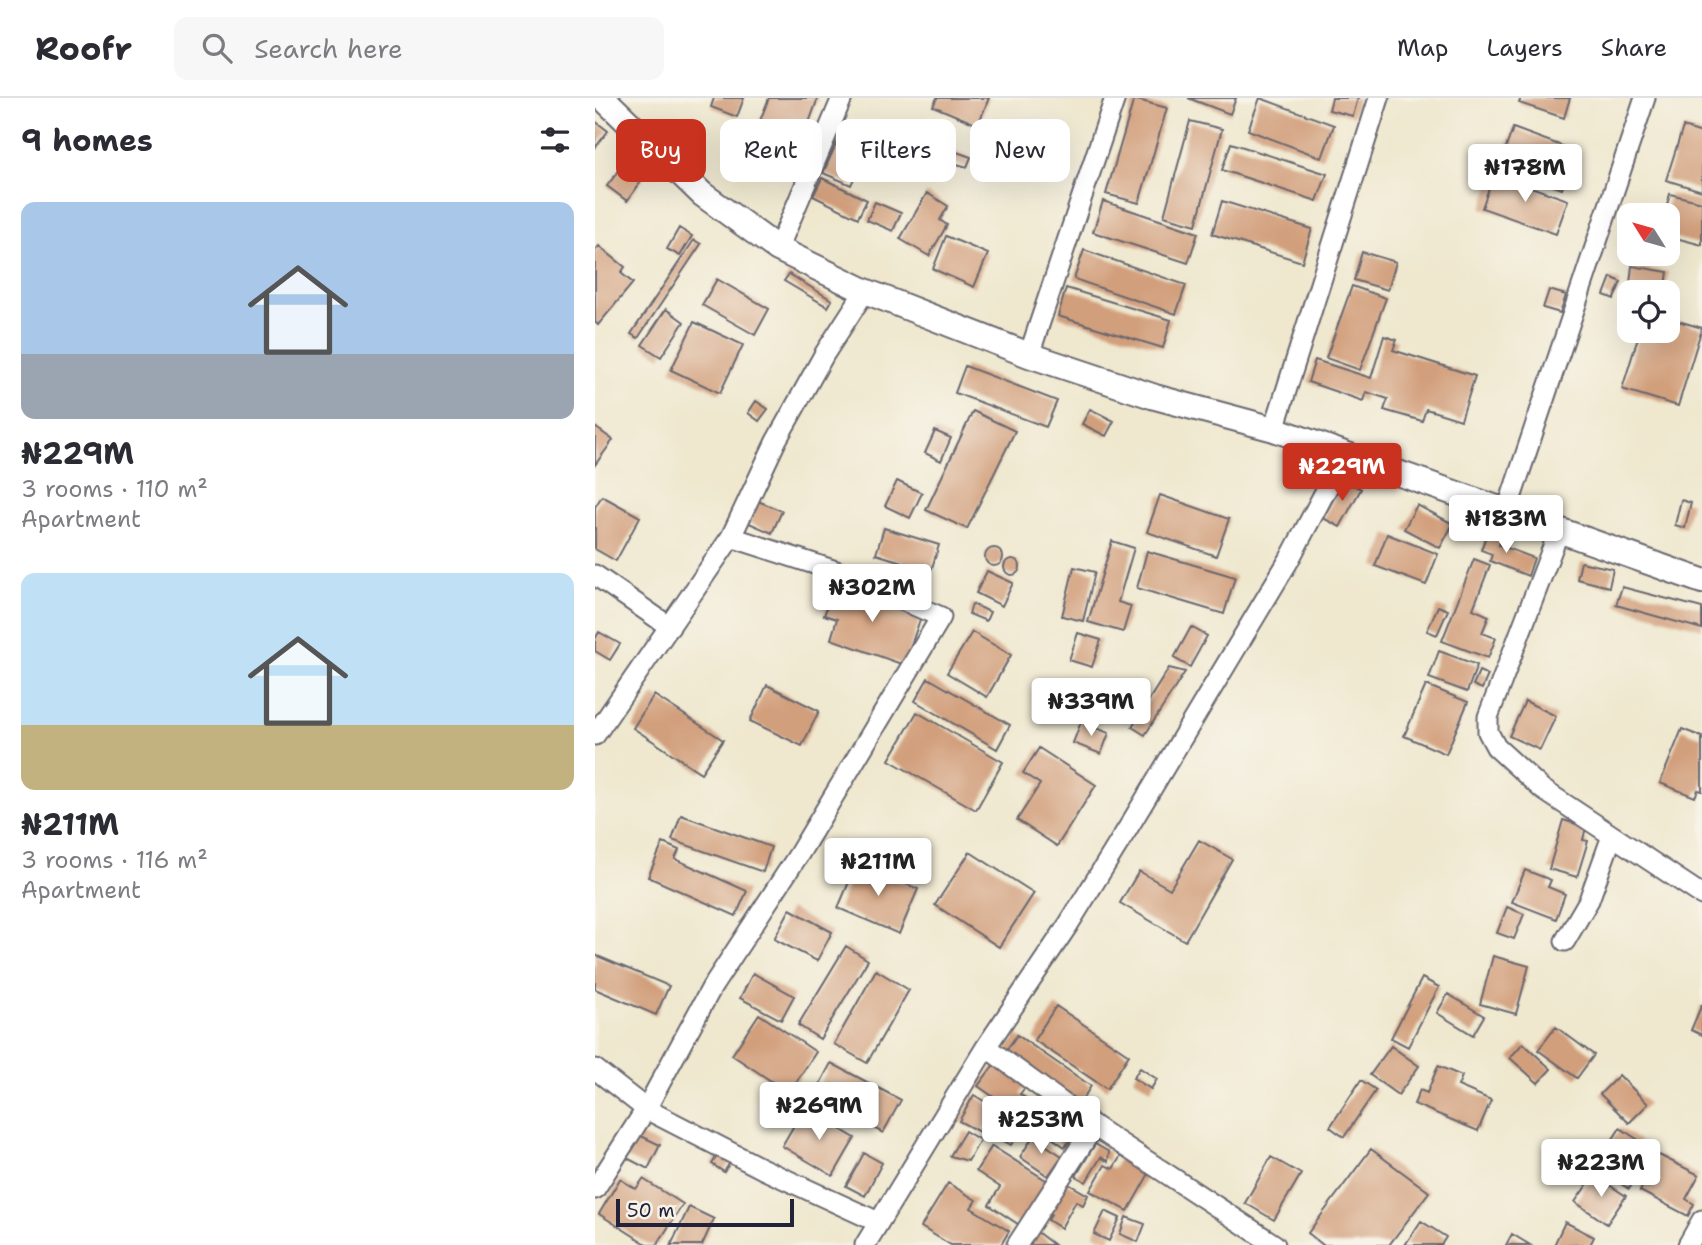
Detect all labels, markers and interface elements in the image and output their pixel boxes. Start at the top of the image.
search box [174,17,664,80]
text: Roofr [35,26,132,71]
icon: search [198,29,236,67]
text: Search here [254,31,403,66]
text: Map [1397,32,1448,64]
text: Layers [1486,32,1563,64]
text: Share [1601,32,1667,64]
chip: Buy [616,119,706,182]
chip: Rent [720,119,822,182]
chip: Filters [836,119,956,182]
chip: New [970,119,1070,182]
text: 9 homes [21,120,153,161]
icon: filters [536,121,574,159]
pin: ₦178M [1476,144,1574,204]
text: ₦178M [1484,152,1566,182]
north arrow [1617,203,1680,266]
map controls [1617,203,1680,343]
icon: home [235,247,361,373]
button: locate [1617,280,1680,343]
text: ₦229M [21,433,134,474]
pin: ₦229M [1293,444,1391,503]
text: ₦229M [1299,451,1385,481]
text: 3 rooms · 110 m² [21,474,208,504]
pin: ₦183M [1457,496,1555,555]
text: ₦183M [1465,503,1547,533]
text: Apartment [21,504,141,534]
pin: ₦302M [823,564,921,624]
text: ₦302M [828,572,916,602]
icon: home [235,618,361,744]
pin: ₦339M [1042,678,1140,738]
text: ₦339M [1048,686,1134,716]
text: ₦211M [21,804,119,845]
pin: ₦211M [829,838,927,898]
text: 3 rooms · 116 m² [21,845,208,875]
text: ₦211M [840,846,916,876]
text: Apartment [21,875,141,905]
pin: ₦269M [770,1082,868,1142]
text: ₦269M [776,1090,862,1120]
pin: ₦253M [992,1096,1090,1156]
text: ₦253M [998,1104,1084,1134]
pin: ₦223M [1552,1140,1650,1199]
text: ₦223M [1557,1147,1645,1177]
scale bar [616,1196,795,1228]
text: 50 m [627,1198,675,1223]

